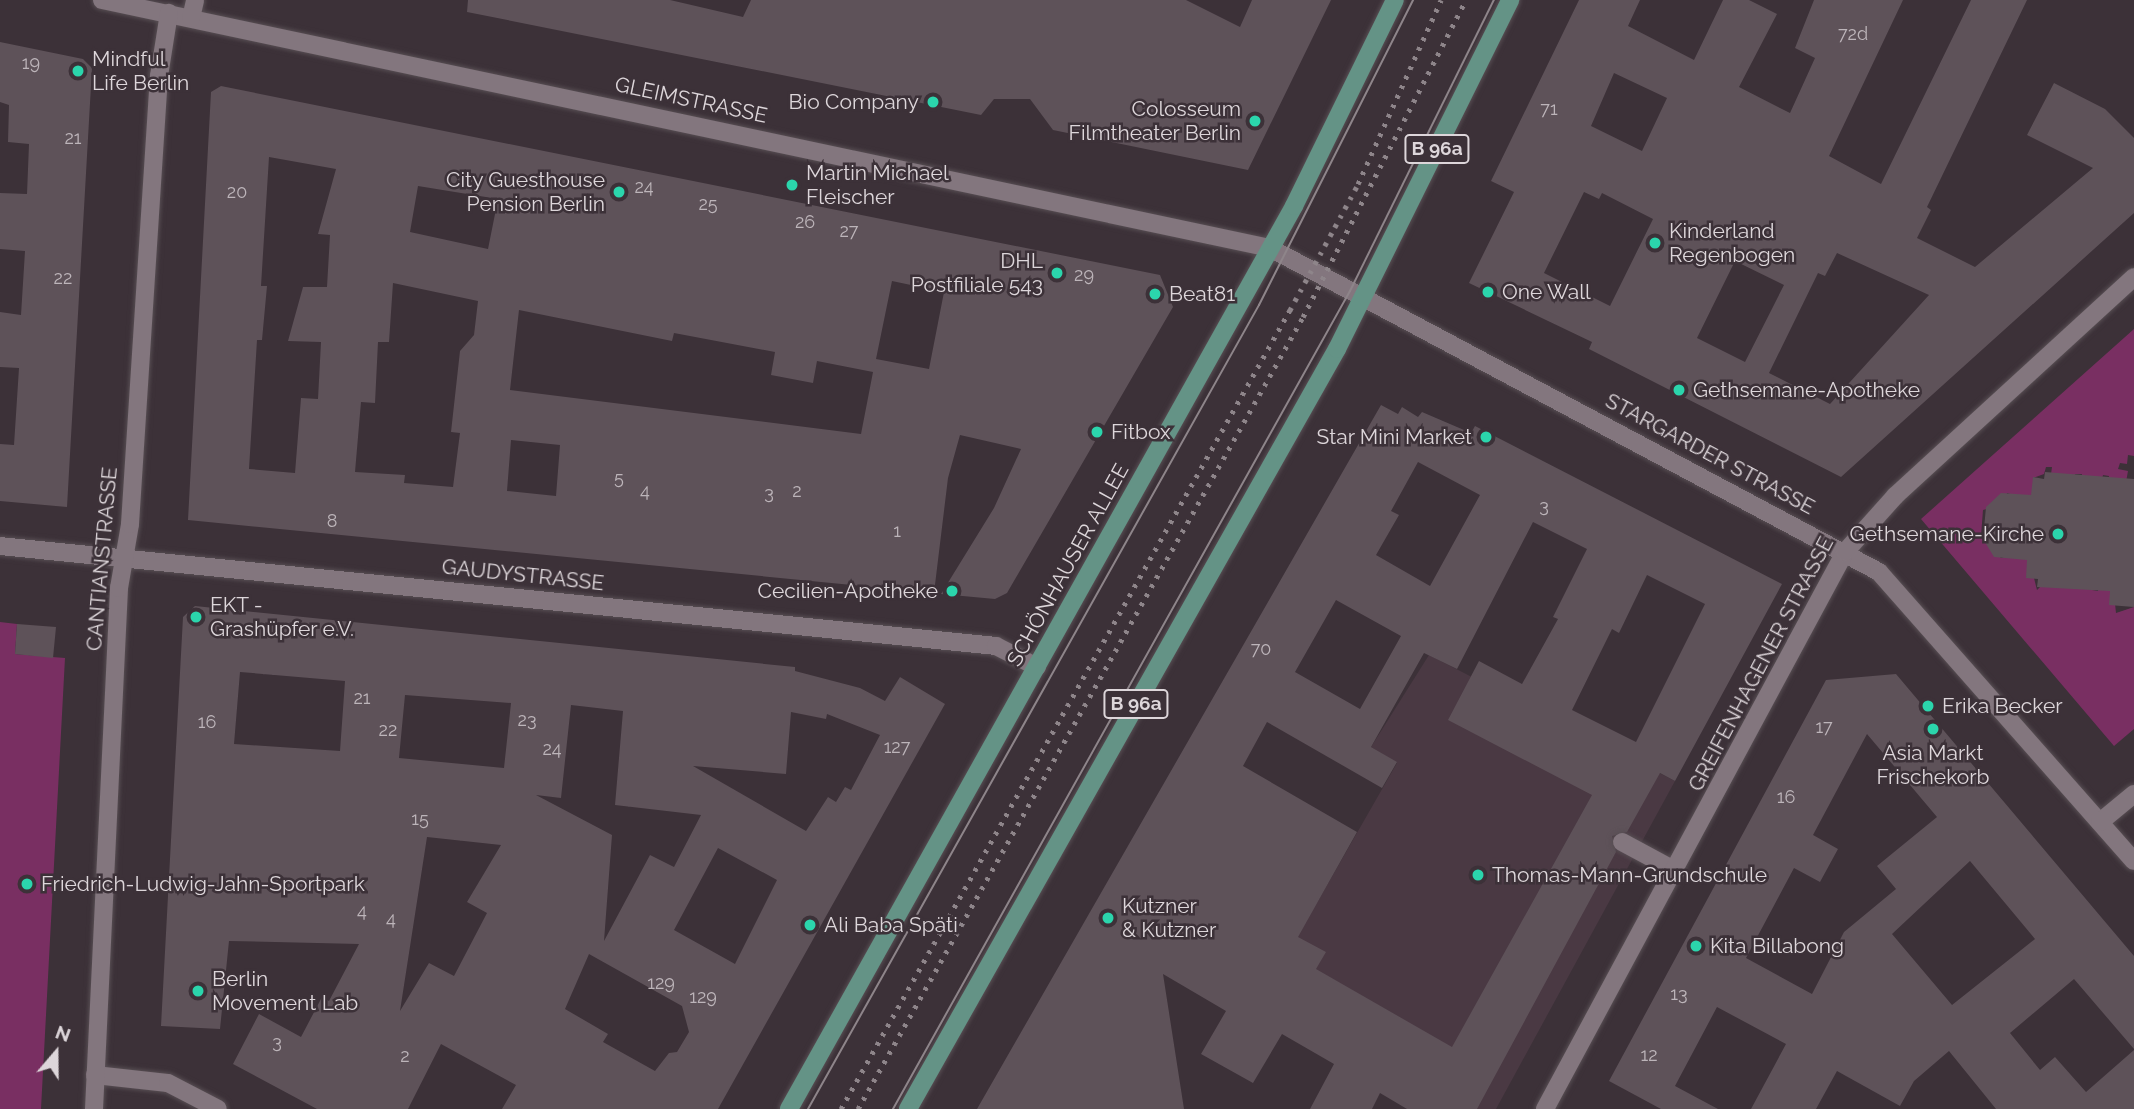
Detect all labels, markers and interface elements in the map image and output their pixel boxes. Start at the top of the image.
house number: 72d [1838,23,1868,45]
place label: Mindful Life Berlin [92,46,189,96]
house number: 19 [22,52,40,74]
marker: Mindful Life Berlin [70,63,86,79]
street label: GLEIMSTRASSE [613,72,769,128]
place label: Bio Company [789,89,919,115]
marker: Bio Company [925,94,941,110]
place label: Colosseum Filmtheater Berlin [1068,96,1241,146]
house number: 71 [1540,98,1558,120]
marker: Colosseum Filmtheater Berlin [1247,113,1263,129]
house number: 21 [64,127,82,149]
road number: B 96a [1404,134,1470,164]
place label: Martin Michael Fleischer [806,160,949,210]
place label: City Guesthouse Pension Berlin [446,167,605,217]
house number: 24 [634,176,654,198]
marker: Martin Michael Fleischer [784,177,800,193]
house number: 20 [227,181,247,203]
marker: City Guesthouse Pension Berlin [611,184,627,200]
house number: 25 [698,193,718,215]
house number: 26 [795,211,815,233]
place label: Kinderland Regenbogen [1669,218,1795,268]
house number: 27 [839,220,859,242]
marker: Kinderland Regenbogen [1647,235,1663,251]
place label: DHL Postfiliale 543 [911,248,1043,298]
house number: 29 [1074,264,1094,286]
marker: DHL Postfiliale 543 [1049,265,1065,281]
house number: 22 [54,267,72,289]
place label: One Wall [1502,279,1591,305]
place label: Beat81 [1169,281,1235,307]
marker: One Wall [1480,284,1496,300]
marker: Beat81 [1147,286,1163,302]
place label: Gethsemane-Apotheke [1693,377,1920,403]
marker: Gethsemane-Apotheke [1671,382,1687,398]
street label: STARGARDER STRASSE [1601,388,1819,520]
place label: Fitbox [1111,419,1171,445]
marker: Fitbox [1089,424,1105,440]
place label: Star Mini Market [1316,424,1472,450]
marker: Star Mini Market [1478,429,1494,445]
street label: SCHÖNHAUSER ALLEE [1002,459,1134,671]
street label: CANTIANSTRASSE [81,466,123,652]
house number: 5 [614,467,624,489]
house number: 4 [640,480,650,502]
house number: 2 [792,480,802,502]
house number: 3 [764,482,774,504]
house number: 3 [1539,495,1549,517]
house number: 8 [327,510,337,532]
house number: 1 [893,520,901,542]
place label: Gethsemane-Kirche [1850,521,2044,547]
marker: Gethsemane-Kirche [2050,526,2066,542]
street label: GREIFENHAGENER STRASSE [1683,532,1839,796]
street label: GAUDYSTRASSE [441,554,605,596]
place label: Cecilien-Apotheke [758,578,938,604]
marker: Cecilien-Apotheke [944,583,960,599]
place label: EKT - Grashüpfer e.V. [210,592,355,642]
marker: EKT - Grashüpfer e.V. [188,609,204,625]
house number: 70 [1251,638,1271,660]
house number: 21 [353,687,371,709]
road number: B 96a [1103,688,1169,720]
place label: Erika Becker [1942,693,2063,719]
marker: Erika Becker [1920,698,1936,714]
house number: 23 [518,709,536,731]
house number: 16 [198,711,216,733]
house number: 17 [1815,716,1833,738]
house number: 22 [379,719,397,741]
marker: Asia Markt Frischekorb [1925,721,1941,737]
house number: 127 [884,736,910,758]
house number: 24 [542,738,562,760]
place label: Asia Markt Frischekorb [1876,740,1990,790]
house number: 16 [1777,786,1795,808]
house number: 15 [411,808,429,830]
place label: Thomas-Mann-Grundschule [1492,862,1767,888]
marker: Thomas-Mann-Grundschule [1470,867,1486,883]
place label: Friedrich-Ludwig-Jahn-Sportpark [41,871,365,897]
marker: Friedrich-Ludwig-Jahn-Sportpark [19,876,35,892]
place label: Kutzner & Kutzner [1122,893,1216,943]
house number: 4 [357,900,367,922]
house number: 4 [386,908,396,930]
marker: Kutzner & Kutzner [1100,910,1116,926]
place label: Ali Baba Späti [824,912,958,938]
marker: Ali Baba Späti [802,917,818,933]
place label: Kita Billabong [1710,933,1844,959]
marker: Kita Billabong [1688,938,1704,954]
place label: Berlin Movement Lab [212,966,358,1016]
house number: 129 [647,972,675,994]
marker: Berlin Movement Lab [190,983,206,999]
house number: 13 [1670,983,1688,1005]
house number: 129 [689,986,717,1008]
north arrow [21,1018,91,1088]
text: N [53,1020,74,1046]
house number: 3 [272,1031,282,1053]
house number: 12 [1640,1044,1658,1066]
house number: 2 [400,1045,410,1067]

